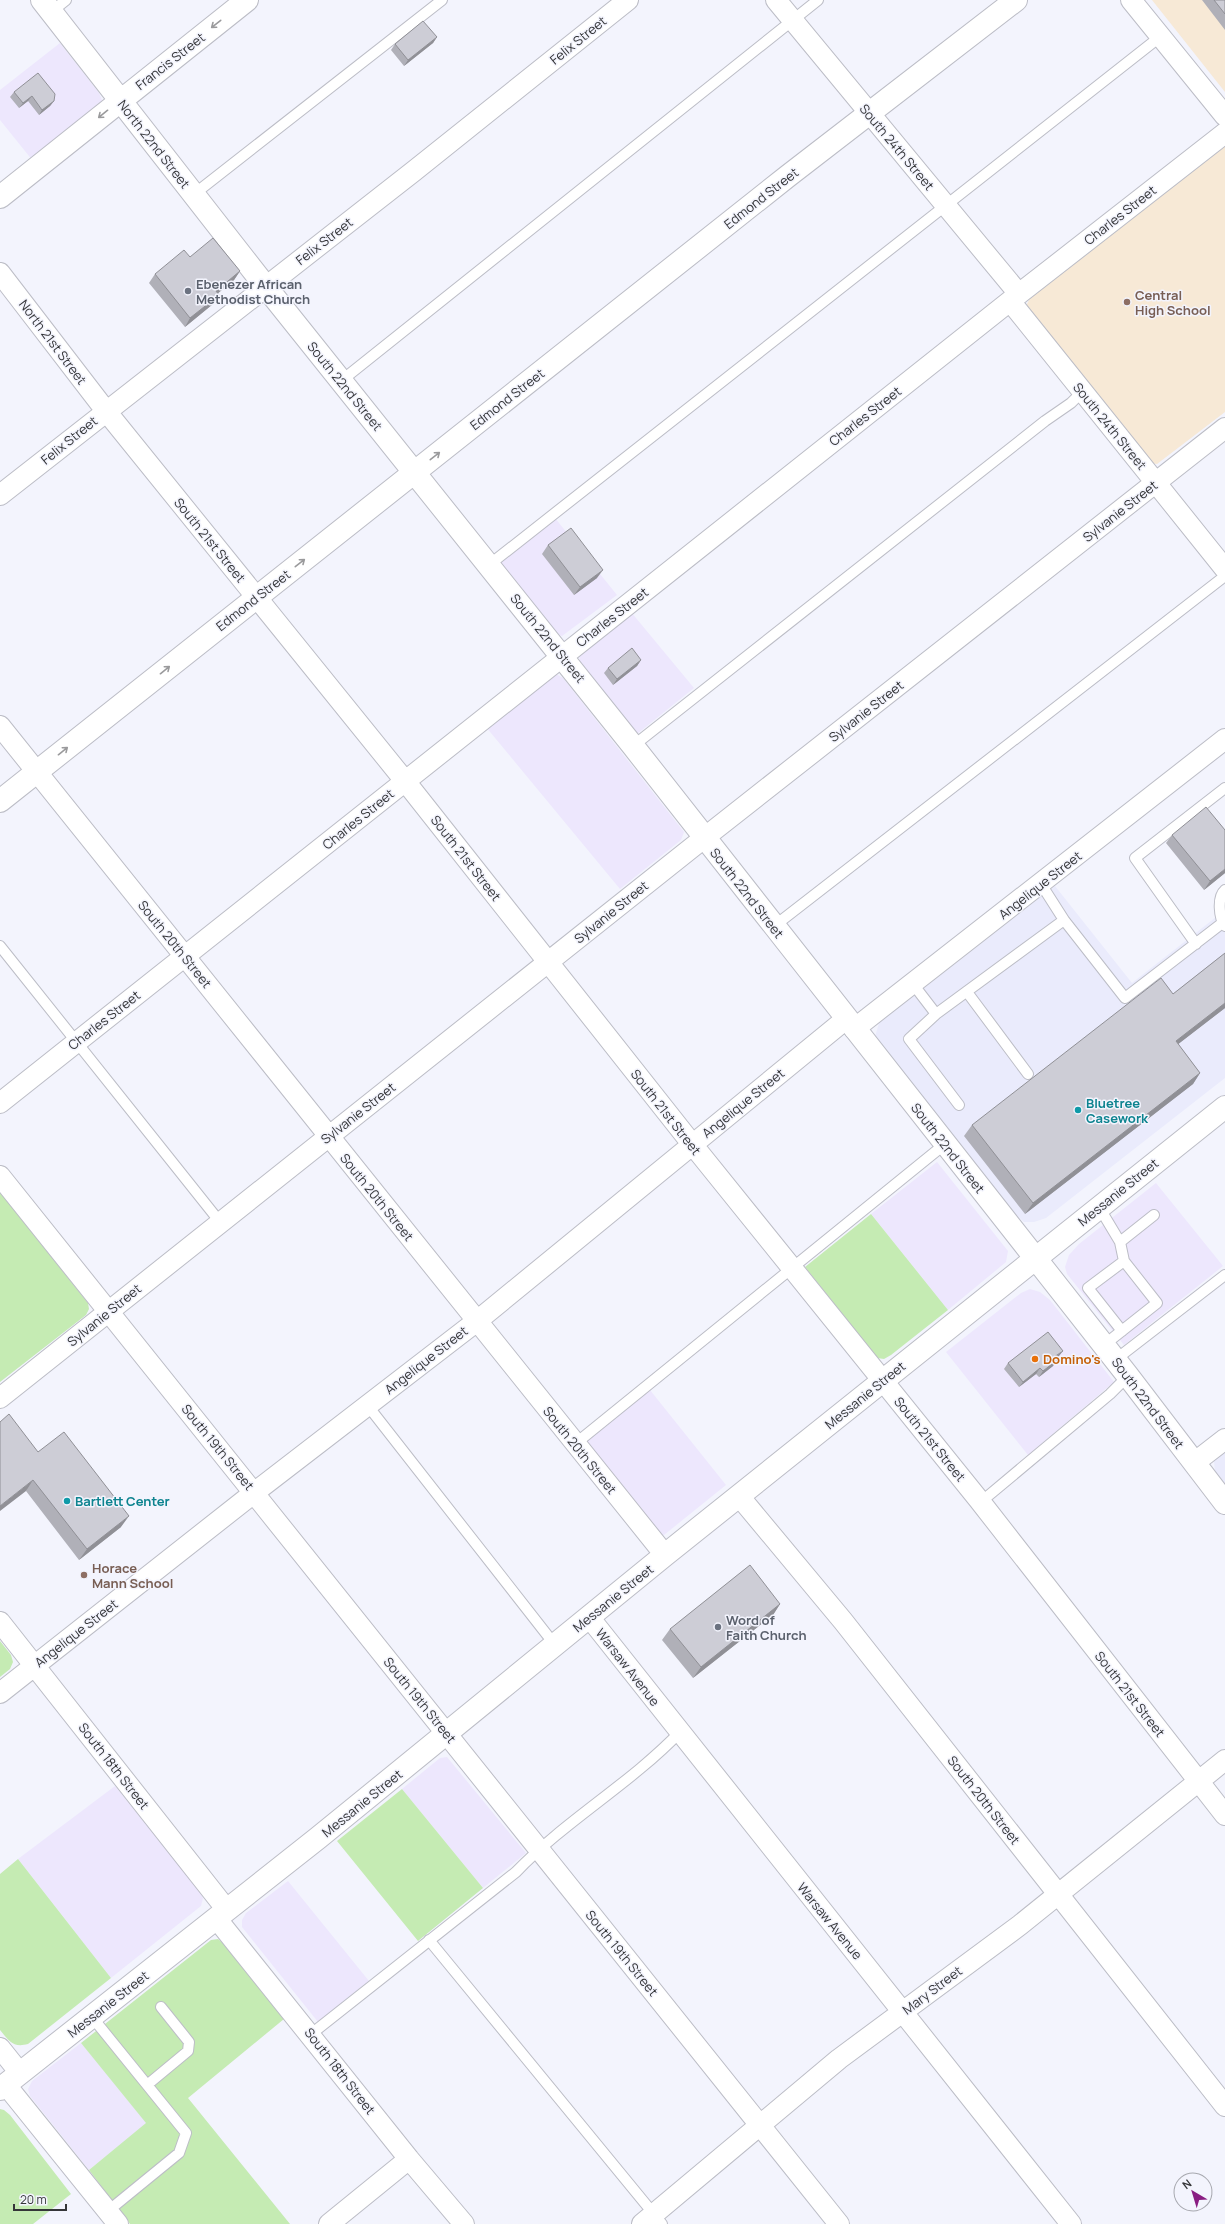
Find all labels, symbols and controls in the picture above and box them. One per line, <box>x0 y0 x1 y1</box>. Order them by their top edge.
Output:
street label: Felix Street <box>546 12 610 68</box>
one-way arrow <box>211 20 222 29</box>
street label: Francis Street <box>132 28 208 94</box>
street label: North 22nd Street <box>114 96 194 192</box>
street label: South 24th Street <box>856 100 938 194</box>
one-way arrow <box>98 109 109 118</box>
street label: Edmond Street <box>720 163 802 233</box>
street label: Charles Street <box>1080 181 1160 249</box>
street label: Felix Street <box>292 213 356 269</box>
place label: Ebenezer African Methodist Church <box>196 275 310 308</box>
marker: Ebenezer African Methodist Church <box>183 286 193 296</box>
place label: Central High School <box>1135 286 1211 319</box>
street label: North 21st Street <box>15 296 91 388</box>
marker: Central High School <box>1122 297 1132 307</box>
street label: South 22nd Street <box>303 338 387 434</box>
street label: Edmond Street <box>466 364 548 434</box>
street label: South 24th Street <box>1069 379 1151 473</box>
street label: Charles Street <box>825 382 905 450</box>
street label: Felix Street <box>37 412 101 468</box>
one-way arrow <box>429 452 440 460</box>
street label: Sylvanie Street <box>1079 476 1161 546</box>
street label: South 21st Street <box>170 494 250 586</box>
one-way arrow <box>294 558 305 567</box>
street label: Edmond Street <box>212 565 294 635</box>
street label: Charles Street <box>572 583 652 651</box>
street label: South 22nd Street <box>506 590 590 686</box>
one-way arrow <box>160 665 171 674</box>
street label: Sylvanie Street <box>825 676 907 746</box>
one-way arrow <box>58 746 69 755</box>
street label: Charles Street <box>318 785 398 853</box>
street label: South 21st Street <box>427 811 505 905</box>
street label: South 22nd Street <box>706 844 788 942</box>
street label: Angelique Street <box>995 847 1085 923</box>
street label: Sylvanie Street <box>570 877 652 947</box>
street label: South 20th Street <box>134 896 216 992</box>
street label: Charles Street <box>64 986 144 1054</box>
street label: Angelique Street <box>698 1064 788 1142</box>
street label: South 21st Street <box>627 1065 705 1159</box>
street label: Sylvanie Street <box>317 1078 399 1148</box>
place label: Bluetree Casework <box>1086 1094 1149 1127</box>
street label: South 22nd Street <box>907 1099 989 1197</box>
marker: Bluetree Casework <box>1073 1105 1083 1115</box>
street label: South 20th Street <box>336 1149 418 1245</box>
street label: Messanie Street <box>1074 1154 1162 1230</box>
street label: Sylvanie Street <box>63 1280 145 1350</box>
street label: Angelique Street <box>381 1322 471 1398</box>
place label: Domino's <box>1043 1350 1101 1368</box>
marker: Domino's <box>1030 1354 1040 1364</box>
street label: South 22nd Street <box>1108 1354 1188 1452</box>
street label: Messanie Street <box>821 1357 909 1433</box>
street label: South 21st Street <box>890 1393 970 1485</box>
street label: South 19th Street <box>178 1400 258 1494</box>
street label: South 20th Street <box>539 1402 621 1498</box>
place label: Bartlett Center <box>75 1492 170 1510</box>
marker: Bartlett Center <box>62 1496 72 1506</box>
place label: Horace Mann School <box>92 1559 173 1592</box>
street label: Messanie Street <box>569 1560 657 1636</box>
marker: Horace Mann School <box>79 1570 89 1580</box>
street label: Angelique Street <box>31 1595 121 1671</box>
place label: Word of Faith Church <box>726 1611 807 1644</box>
marker: Word of Faith Church <box>713 1622 723 1632</box>
street label: Warsaw Avenue <box>592 1624 664 1710</box>
street label: South 21st Street <box>1091 1647 1169 1741</box>
street label: South 19th Street <box>380 1653 460 1747</box>
street label: South 18th Street <box>74 1719 154 1813</box>
street label: South 20th Street <box>944 1752 1024 1848</box>
street label: Messanie Street <box>318 1765 406 1841</box>
street label: Warsaw Avenue <box>793 1879 867 1964</box>
street label: South 19th Street <box>582 1906 662 2000</box>
street label: Mary Street <box>898 1962 966 2018</box>
street label: Messanie Street <box>64 1967 152 2041</box>
street label: South 18th Street <box>300 2024 380 2118</box>
north arrow <box>1173 2172 1213 2212</box>
text: N <box>1179 2175 1194 2192</box>
scale bar <box>14 2186 66 2212</box>
text: 20 m <box>20 2191 47 2208</box>

